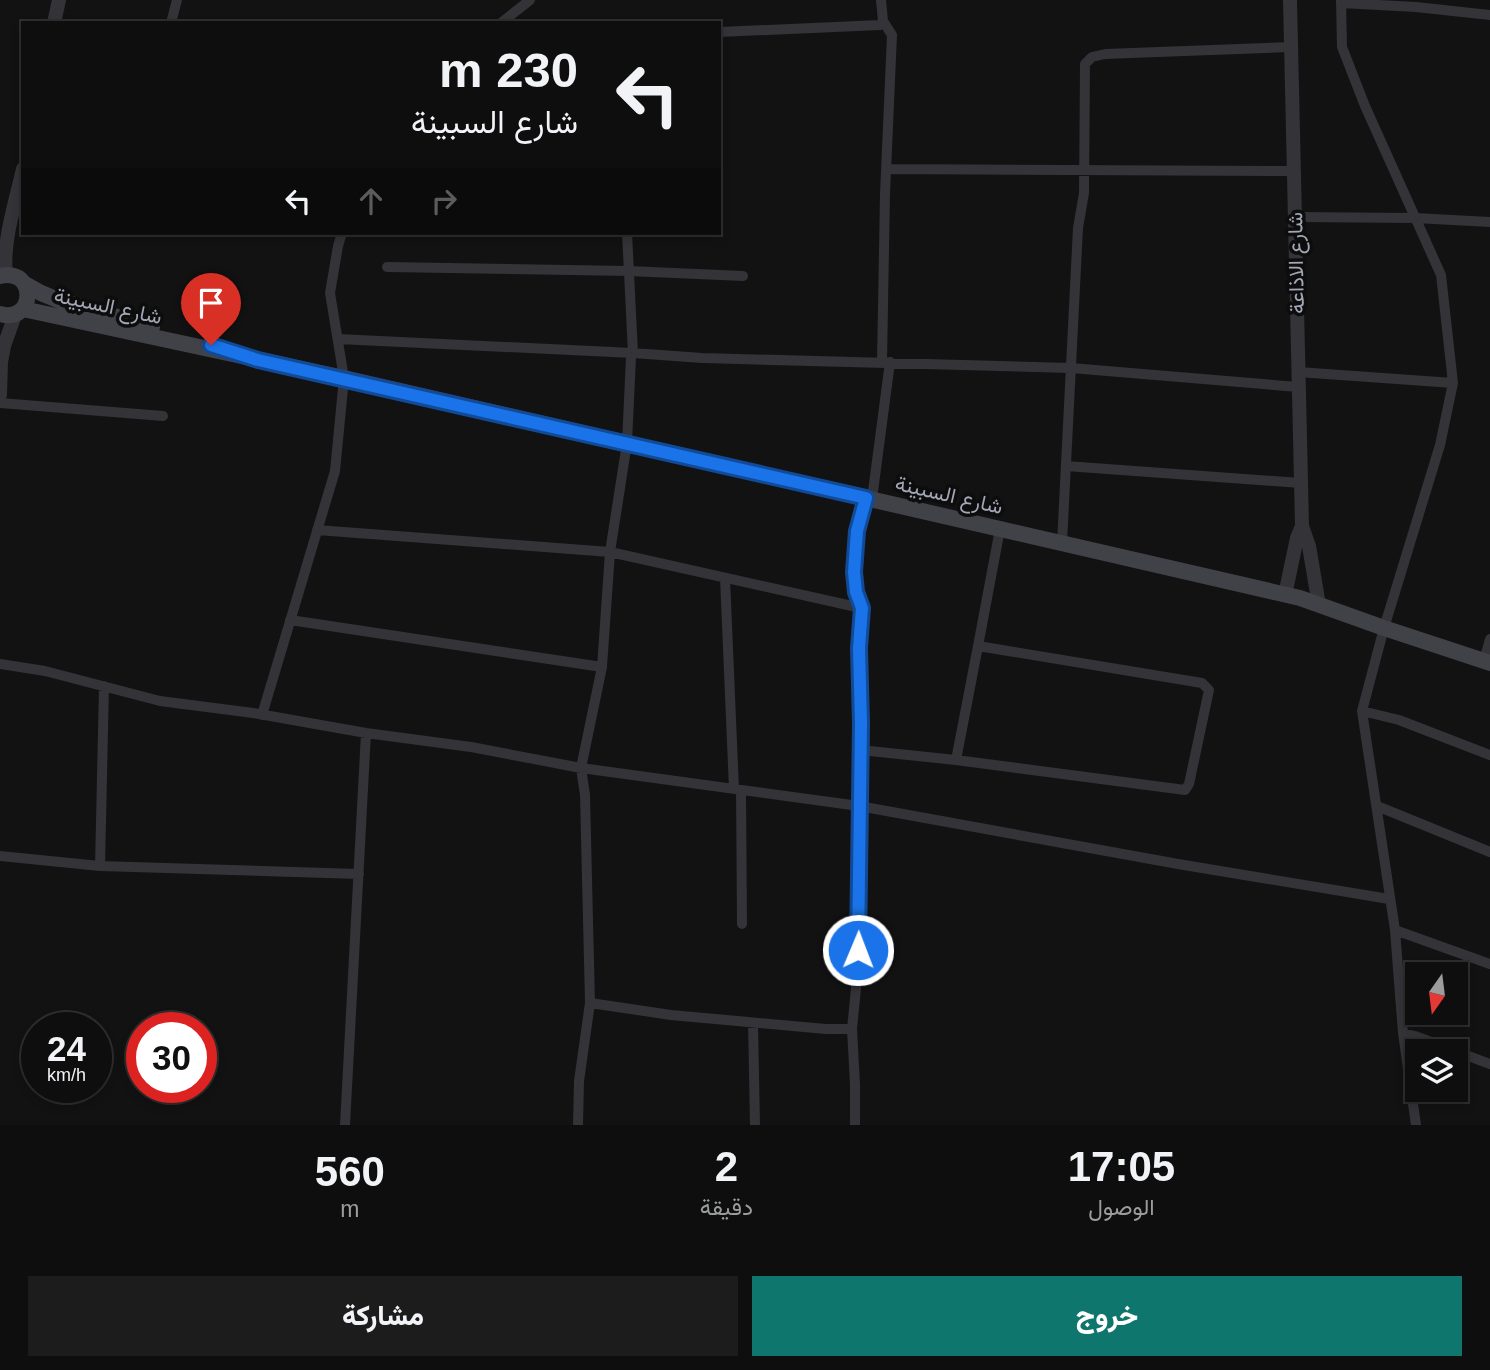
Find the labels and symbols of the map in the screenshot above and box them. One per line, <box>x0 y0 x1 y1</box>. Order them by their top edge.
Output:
street label: شارع الاذاعة <box>1283 212 1311 314</box>
pin <box>181 273 241 345</box>
street label: شارع السبينة <box>51 283 164 331</box>
street label: شارع السبينة <box>892 471 1005 521</box>
position arrow <box>821 913 895 987</box>
north arrow <box>1405 962 1468 1026</box>
speed limit sign: 30 <box>126 1012 217 1103</box>

